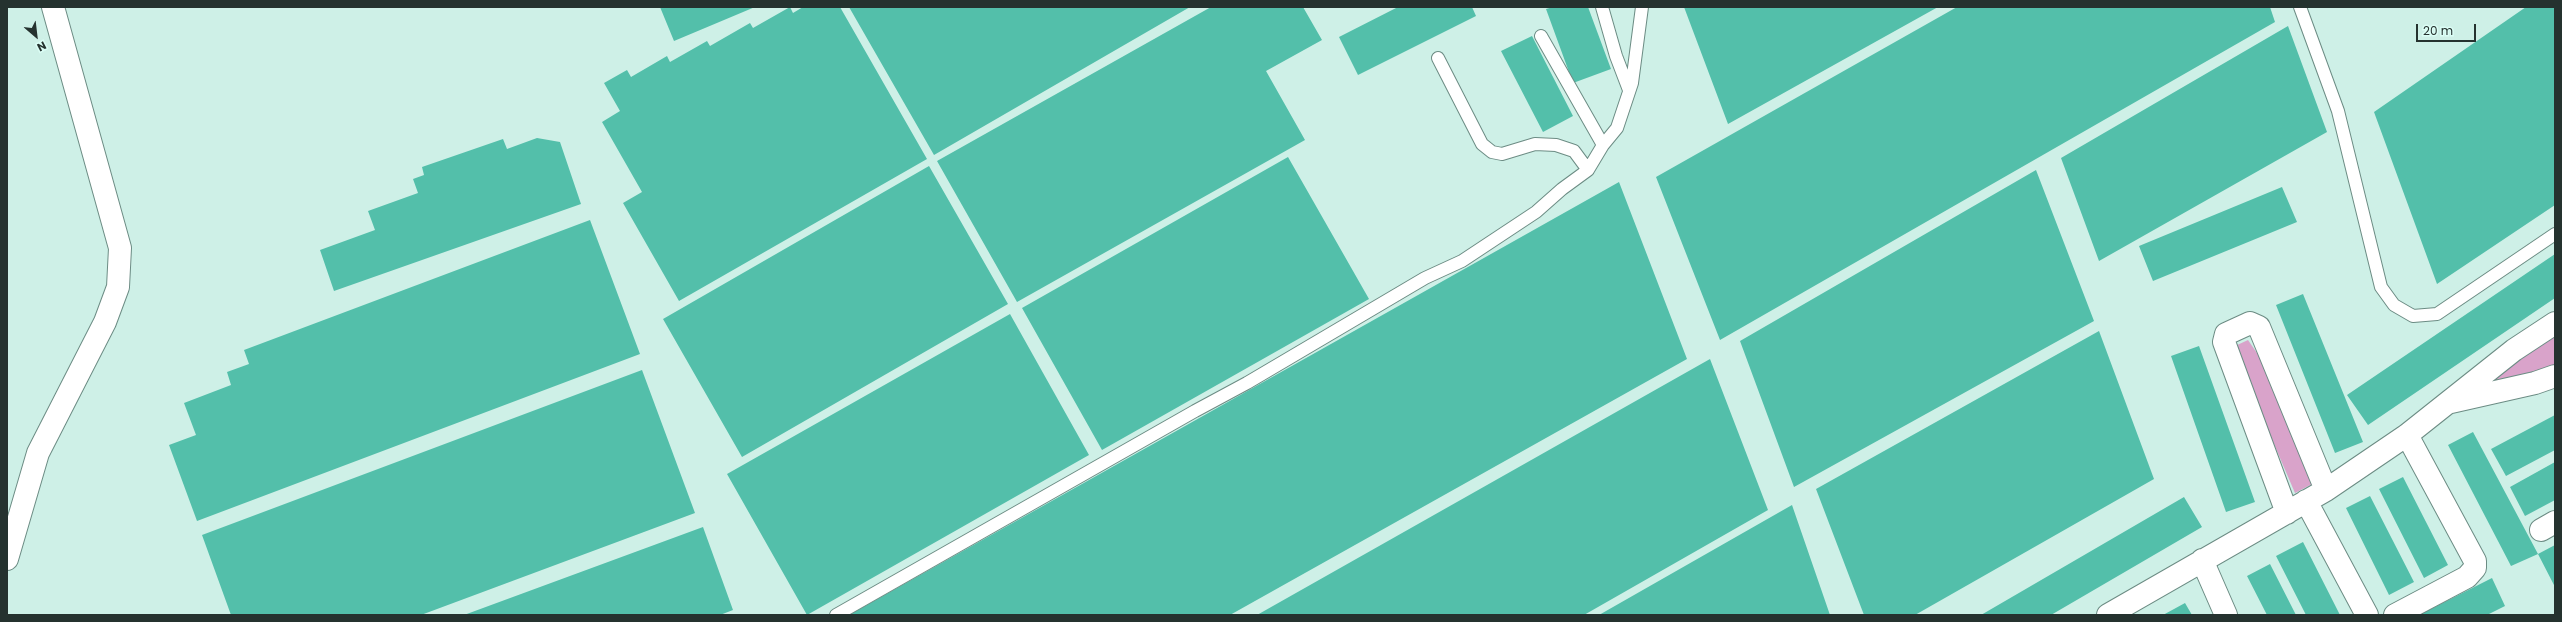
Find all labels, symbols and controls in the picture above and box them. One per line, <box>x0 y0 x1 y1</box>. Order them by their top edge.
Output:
north arrow <box>16 16 56 56</box>
scale bar <box>2418 16 2478 42</box>
text: 20 m <box>2423 22 2453 39</box>
text: N <box>34 38 49 56</box>

